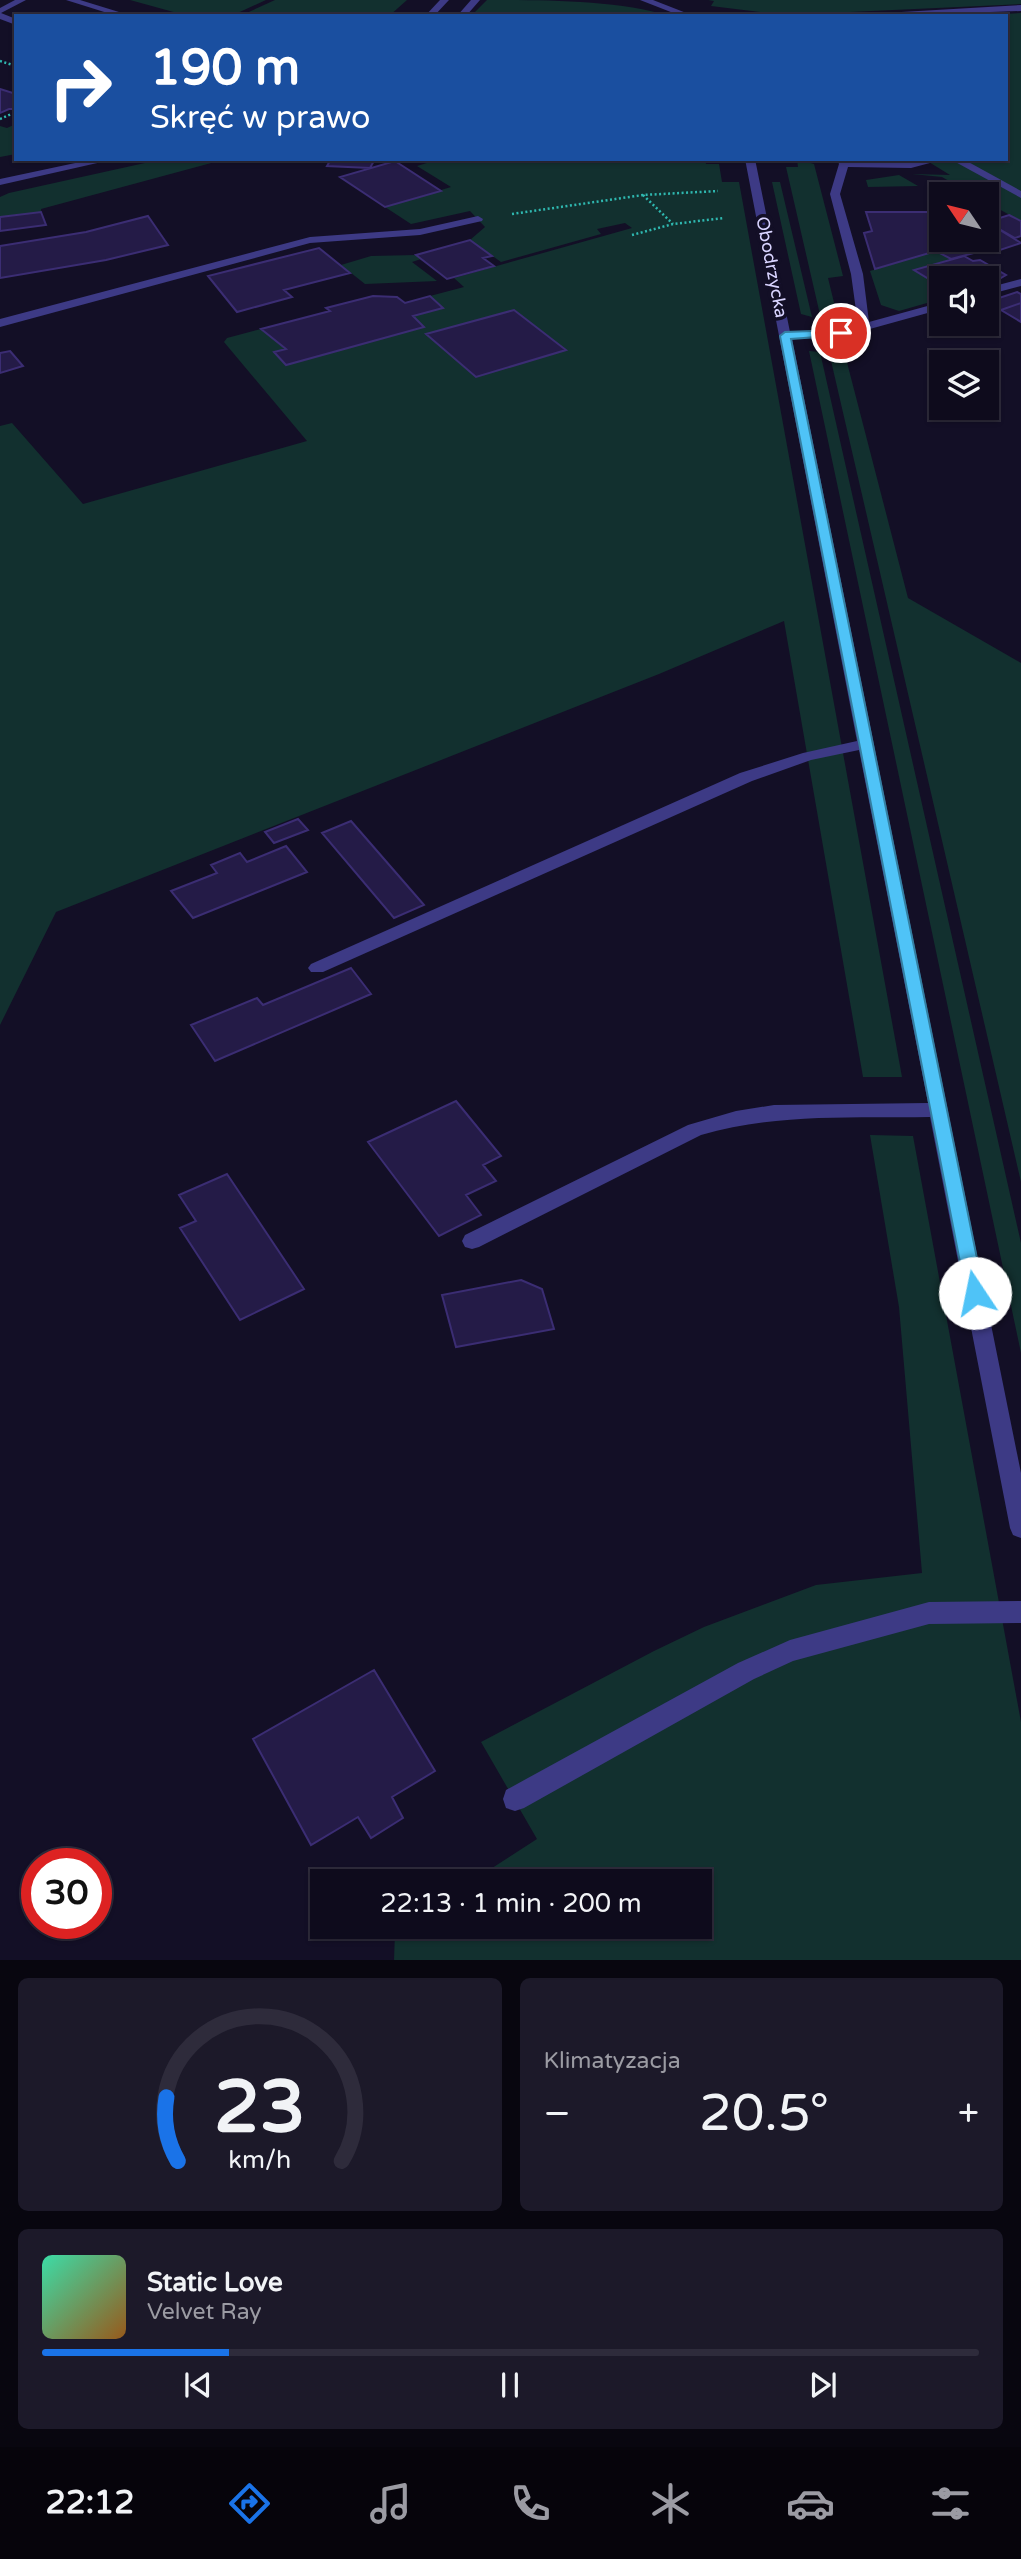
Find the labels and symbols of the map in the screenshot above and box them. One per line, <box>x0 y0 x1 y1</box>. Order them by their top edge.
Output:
north arrow <box>929 182 999 252</box>
street label: Obodrzycka <box>751 214 793 320</box>
pin <box>811 303 871 363</box>
position arrow <box>938 1256 1012 1330</box>
speed limit sign: 30 <box>21 1848 112 1939</box>

